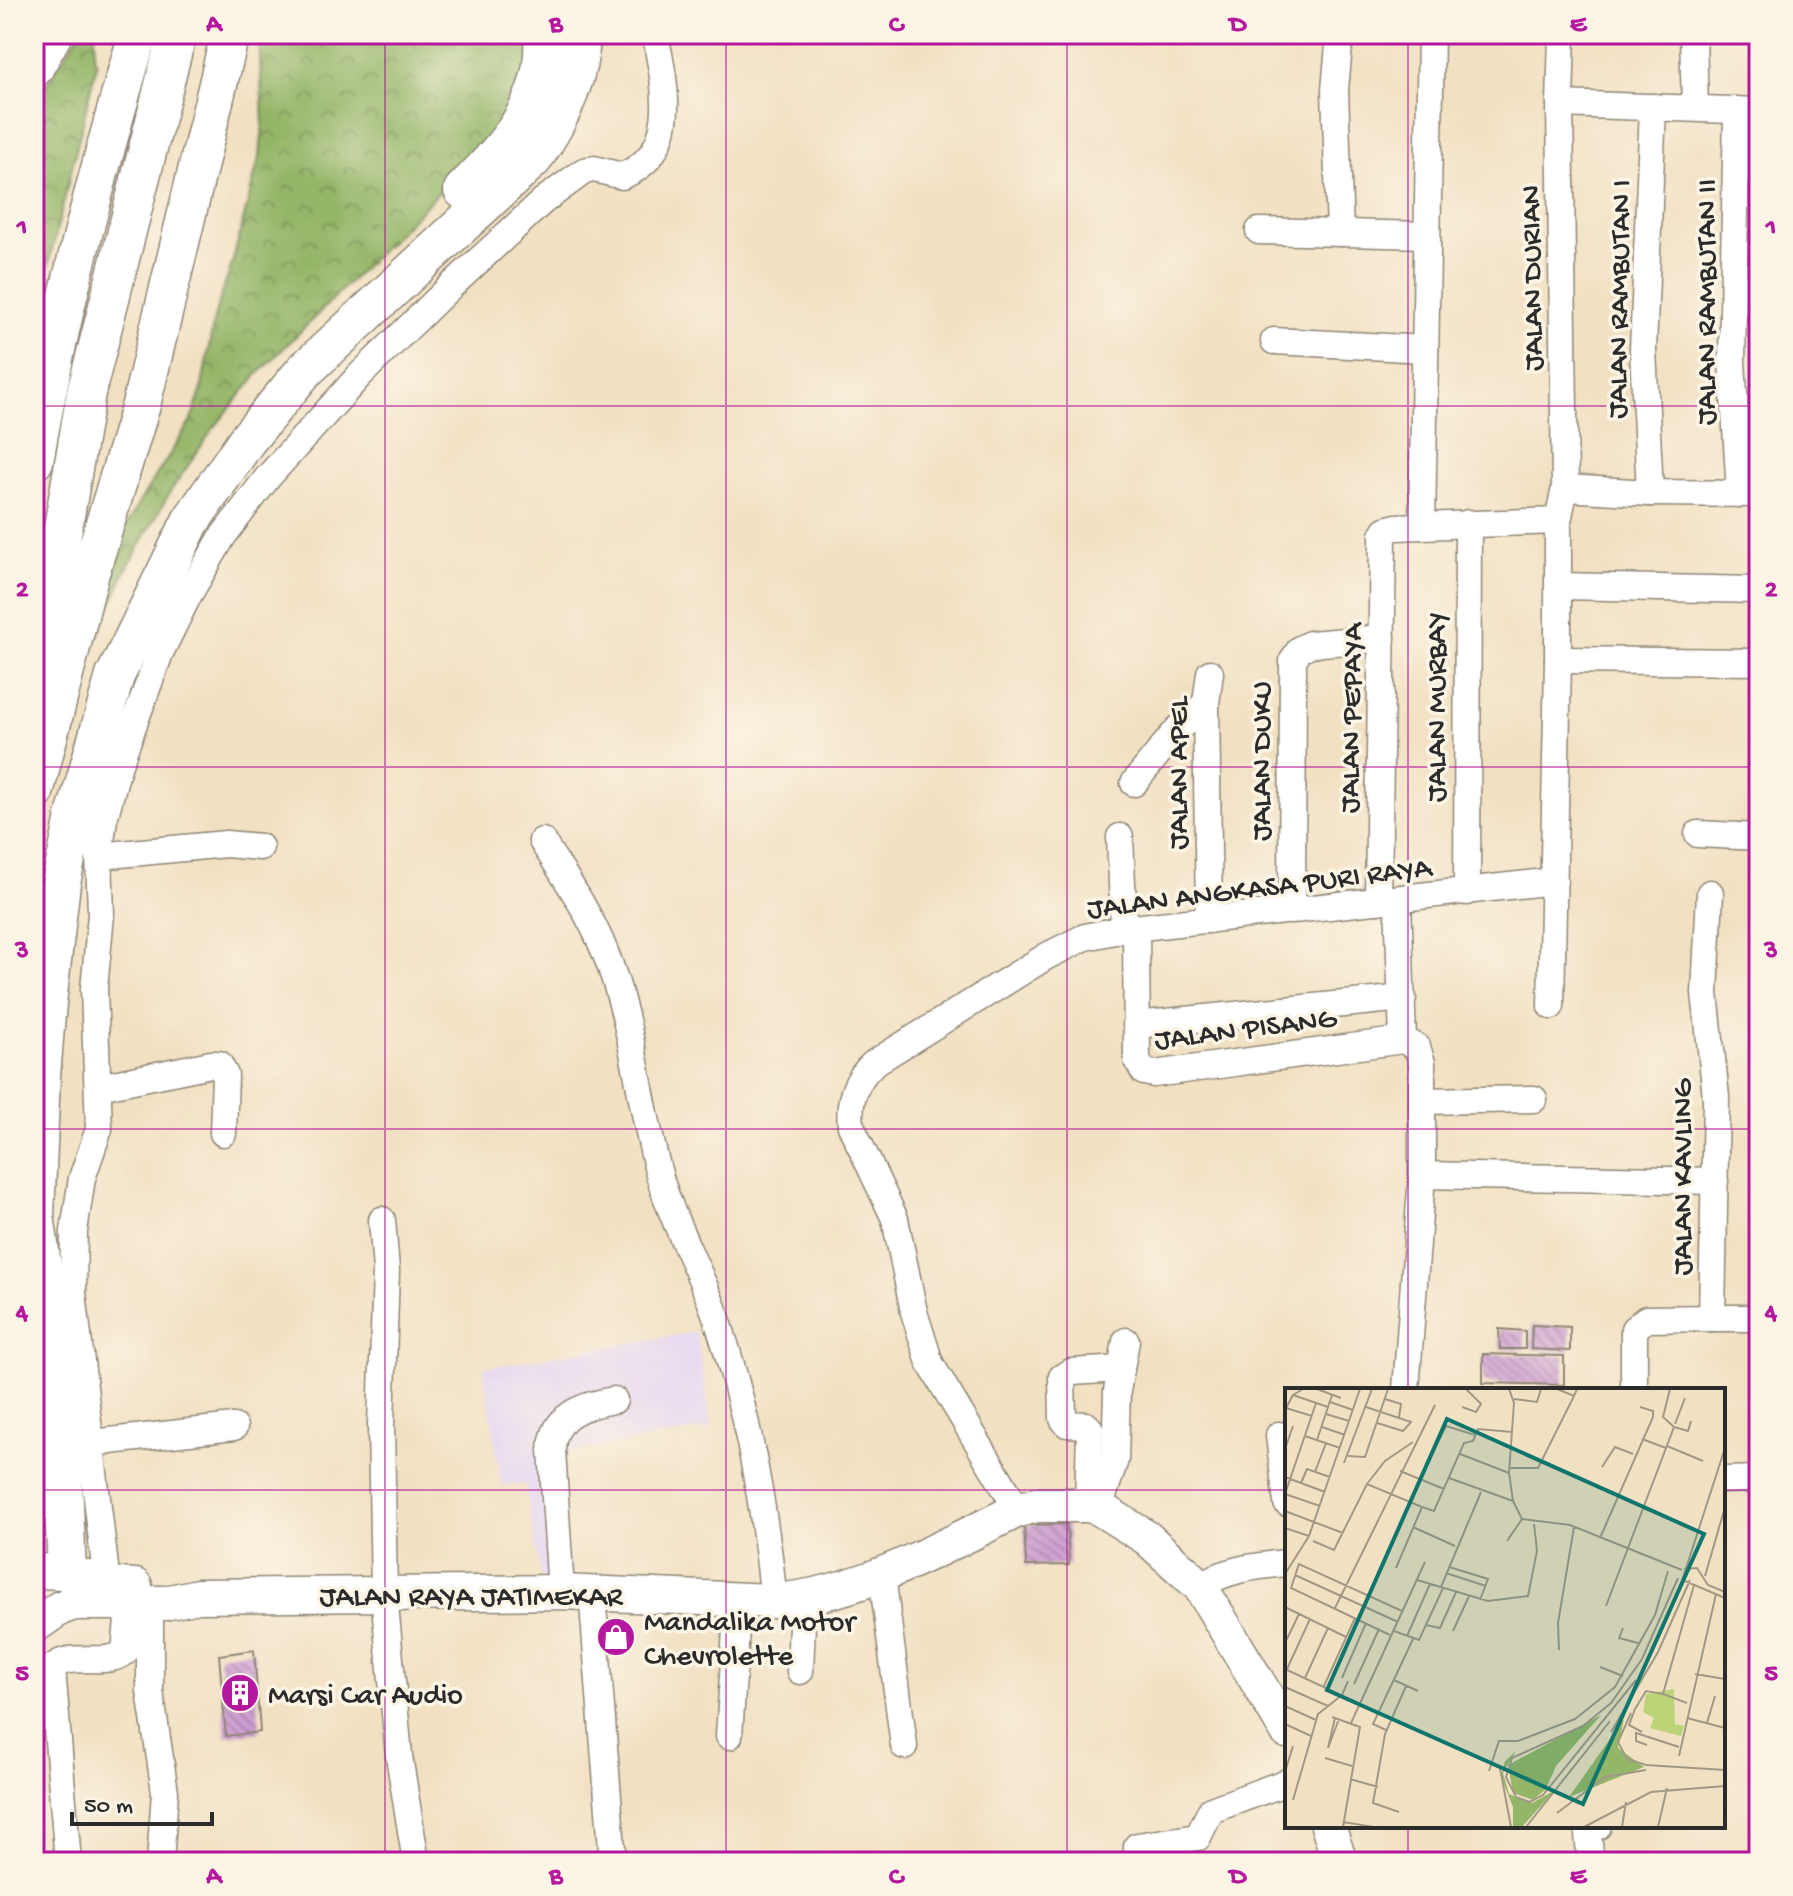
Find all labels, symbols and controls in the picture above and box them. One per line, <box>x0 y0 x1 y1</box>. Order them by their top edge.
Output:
text: A <box>205 11 223 42</box>
text: B <box>548 11 564 42</box>
text: C <box>889 11 906 42</box>
text: D <box>1228 11 1248 42</box>
text: E <box>1570 11 1588 42</box>
street label: JALAN RAMBUTAN I <box>1602 179 1641 419</box>
street label: JALAN RAMBUTAN II <box>1692 179 1727 425</box>
street label: JALAN DURIAN <box>1515 185 1554 371</box>
text: 1 <box>16 214 27 245</box>
text: 1 <box>1765 214 1776 245</box>
text: 2 <box>16 576 29 607</box>
text: 2 <box>1765 576 1778 607</box>
street label: JALAN MURBAY <box>1422 612 1457 802</box>
street label: JALAN PEPAYA <box>1334 621 1373 813</box>
street label: JALAN DUKU <box>1247 681 1282 841</box>
street label: JALAN APEL <box>1164 696 1199 849</box>
street label: JALAN ANGKASA PURI RAYA <box>1085 852 1435 929</box>
text: 3 <box>14 937 29 968</box>
text: 3 <box>1763 937 1778 968</box>
street label: JALAN PISANG <box>1153 1003 1339 1060</box>
street label: JALAN KAVLING <box>1668 1078 1703 1275</box>
text: 4 <box>15 1299 29 1330</box>
text: 4 <box>1764 1299 1778 1330</box>
inset map <box>1285 1388 1725 1828</box>
street label: JALAN RAYA JATIMEKAR <box>320 1582 624 1617</box>
place label: Mandalika Motor Chevrolette <box>644 1607 857 1676</box>
shop icon: Mandalika Motor Chevrolette <box>595 1616 637 1658</box>
text: 5 <box>15 1660 29 1691</box>
text: 5 <box>1764 1660 1778 1691</box>
building icon: Marsi Car Audio <box>219 1672 261 1714</box>
place label: Marsi Car Audio <box>268 1680 463 1715</box>
scale bar <box>72 1776 212 1826</box>
text: 50 m <box>84 1793 133 1822</box>
text: A <box>205 1863 223 1894</box>
text: B <box>548 1863 564 1894</box>
text: C <box>889 1863 906 1894</box>
text: D <box>1228 1863 1248 1894</box>
text: E <box>1570 1863 1588 1894</box>

